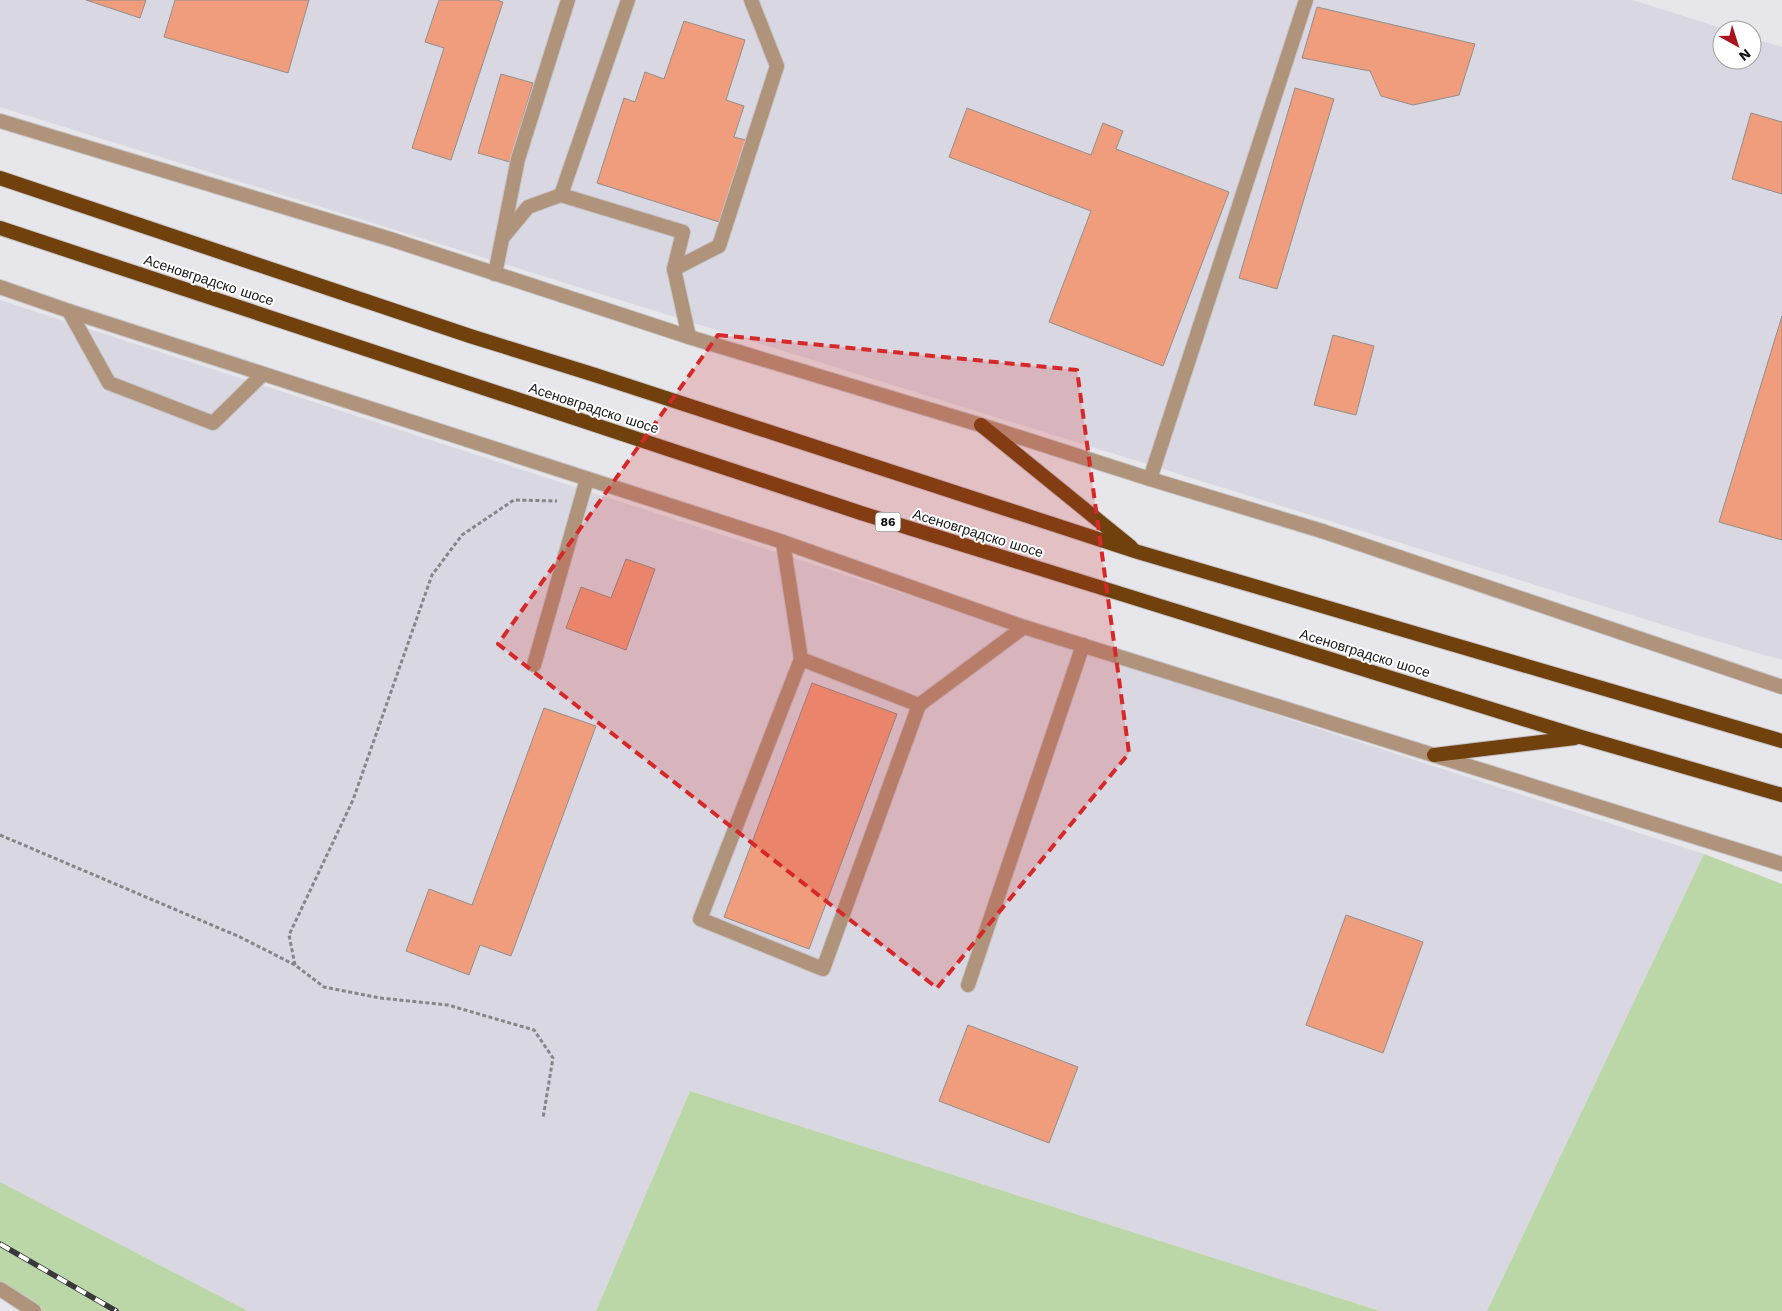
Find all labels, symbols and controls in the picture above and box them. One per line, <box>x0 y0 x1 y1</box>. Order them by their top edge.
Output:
north arrow <box>1712 20 1762 70</box>
text: N <box>1736 46 1754 65</box>
street label: Асеновградско шосе <box>142 251 276 309</box>
street label: Асеновградско шосе <box>527 379 661 437</box>
street label: Асеновградско шосе <box>911 506 1045 561</box>
road number: 86 <box>876 512 900 532</box>
street label: Асеновградско шосе <box>1298 626 1432 681</box>

